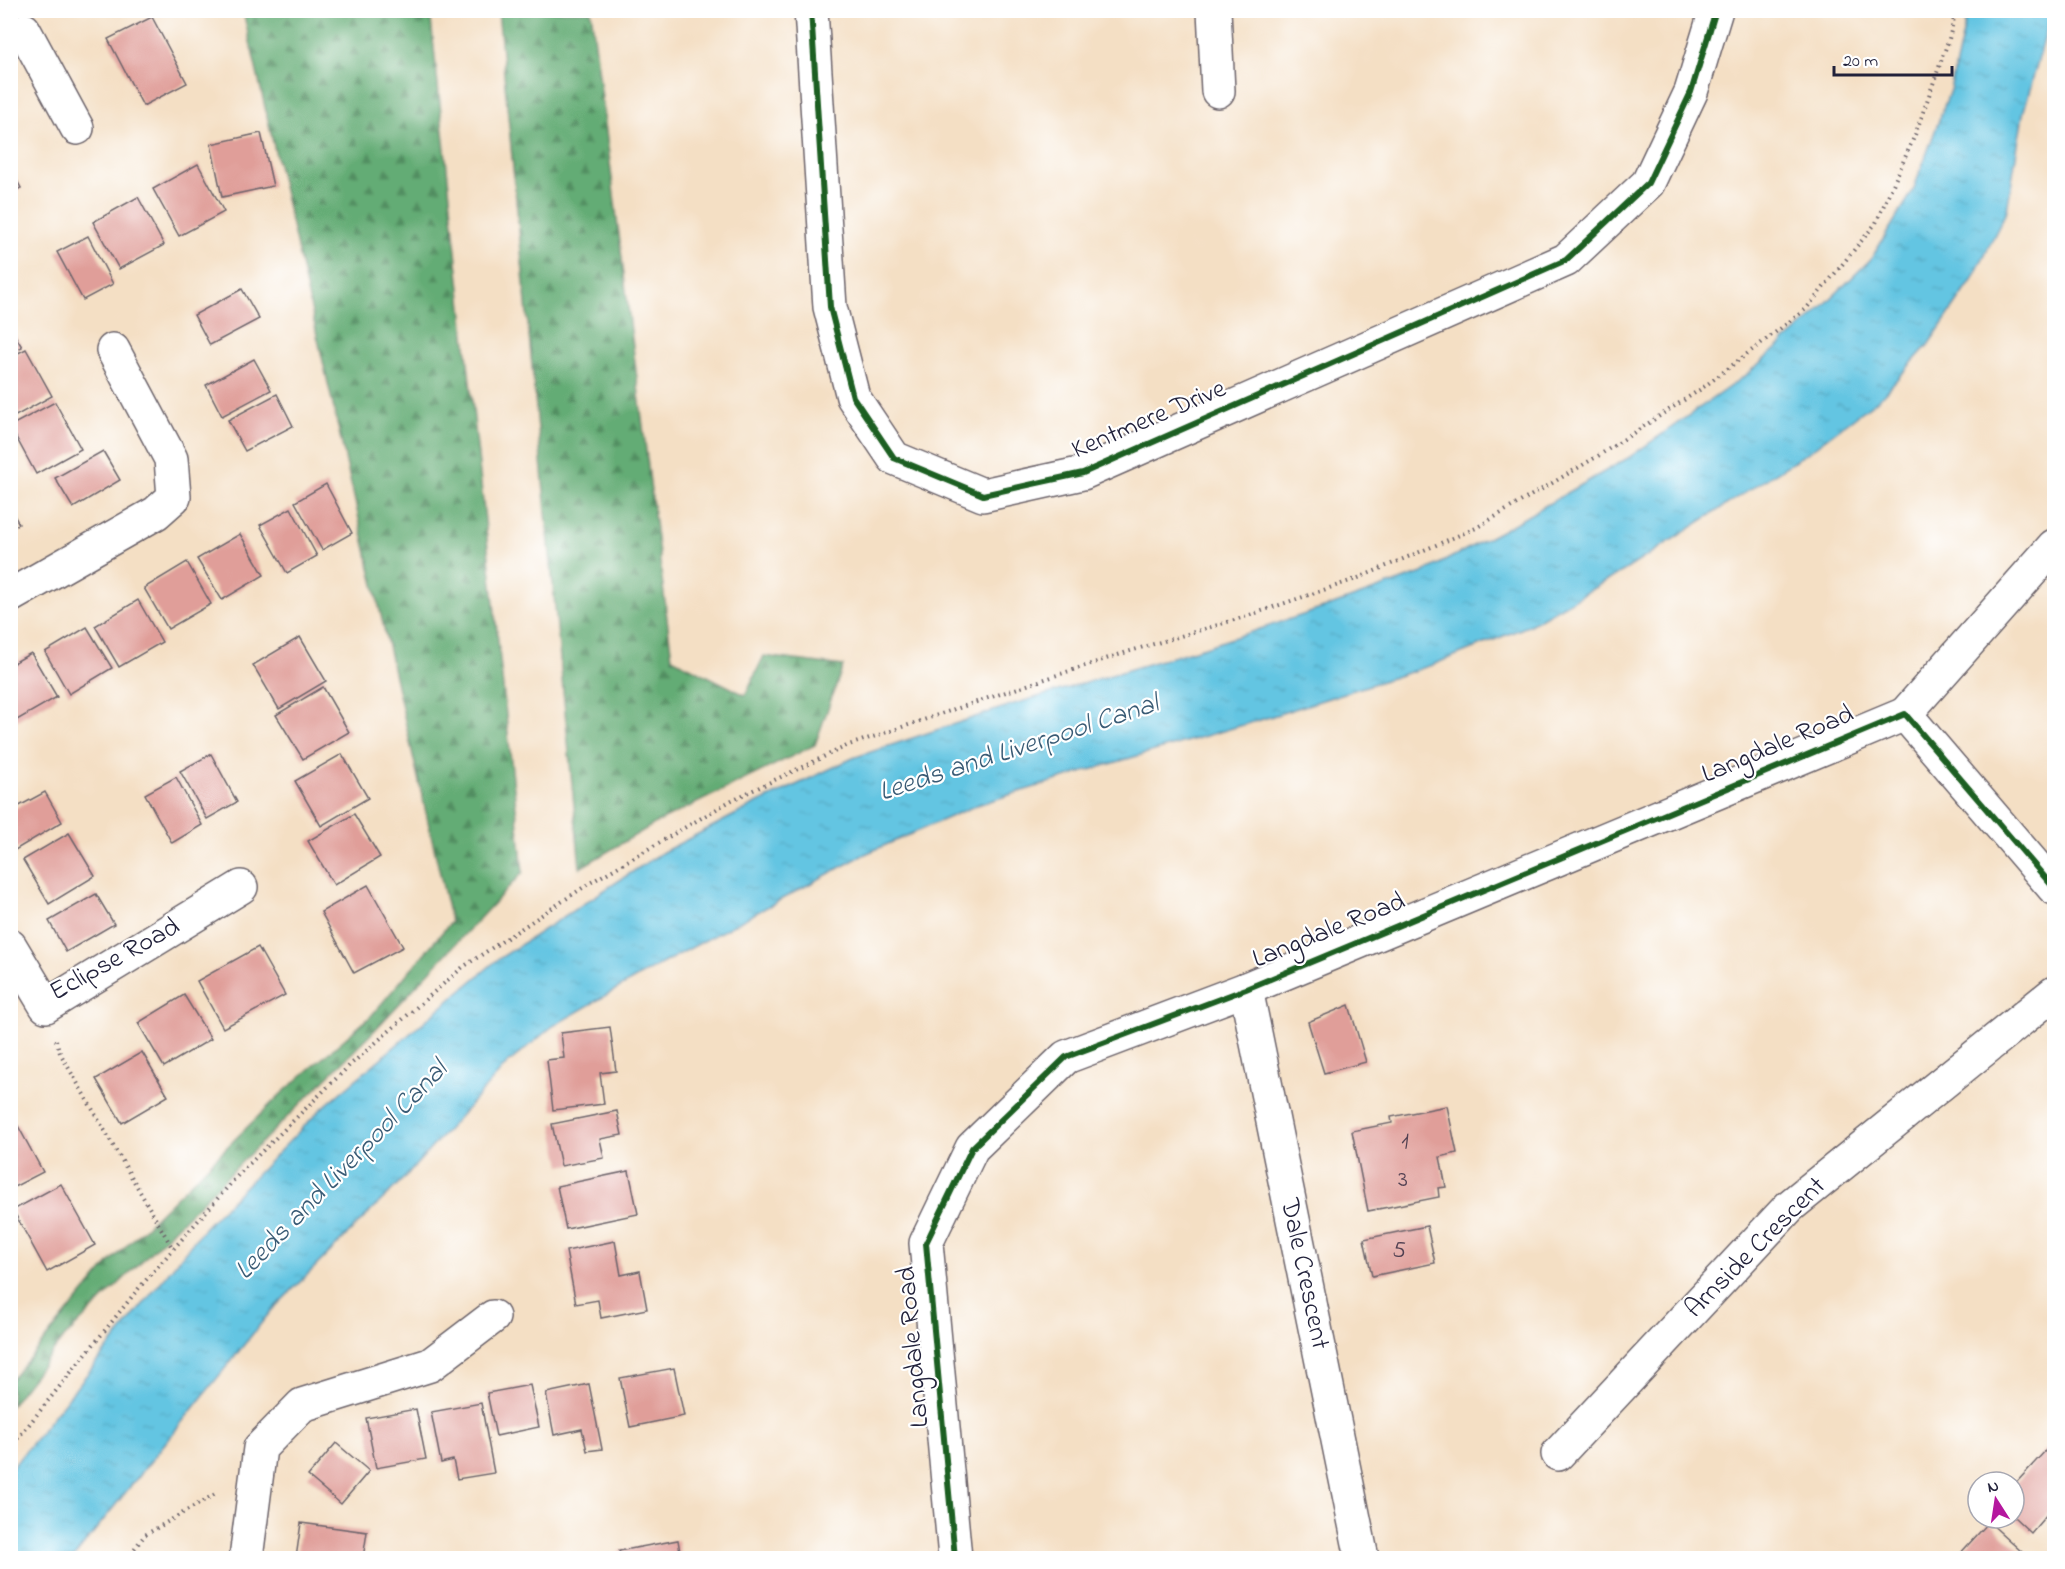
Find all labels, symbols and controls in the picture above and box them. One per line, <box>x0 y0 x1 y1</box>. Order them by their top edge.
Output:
scale bar <box>1834 39 1952 77</box>
text: 20 m <box>1843 49 1878 75</box>
street label: Kentmere Drive <box>1066 370 1233 470</box>
water label: Leeds and Liverpool Canal <box>874 683 1167 814</box>
street label: Langdale Road <box>1696 695 1860 795</box>
street label: Langdale Road <box>1247 883 1411 979</box>
street label: Eclipse Road <box>43 908 187 1012</box>
water label: Leeds and Liverpool Canal <box>226 1049 460 1290</box>
house number: 1 <box>1401 1125 1409 1160</box>
house number: 3 <box>1398 1163 1408 1198</box>
street label: Arnside Crescent <box>1676 1168 1836 1328</box>
street label: Dale Crescent <box>1269 1194 1339 1353</box>
house number: 5 <box>1392 1234 1406 1269</box>
street label: Langdale Road <box>888 1265 940 1429</box>
north arrow <box>1966 1470 2026 1530</box>
text: N <box>1986 1474 2001 1500</box>

